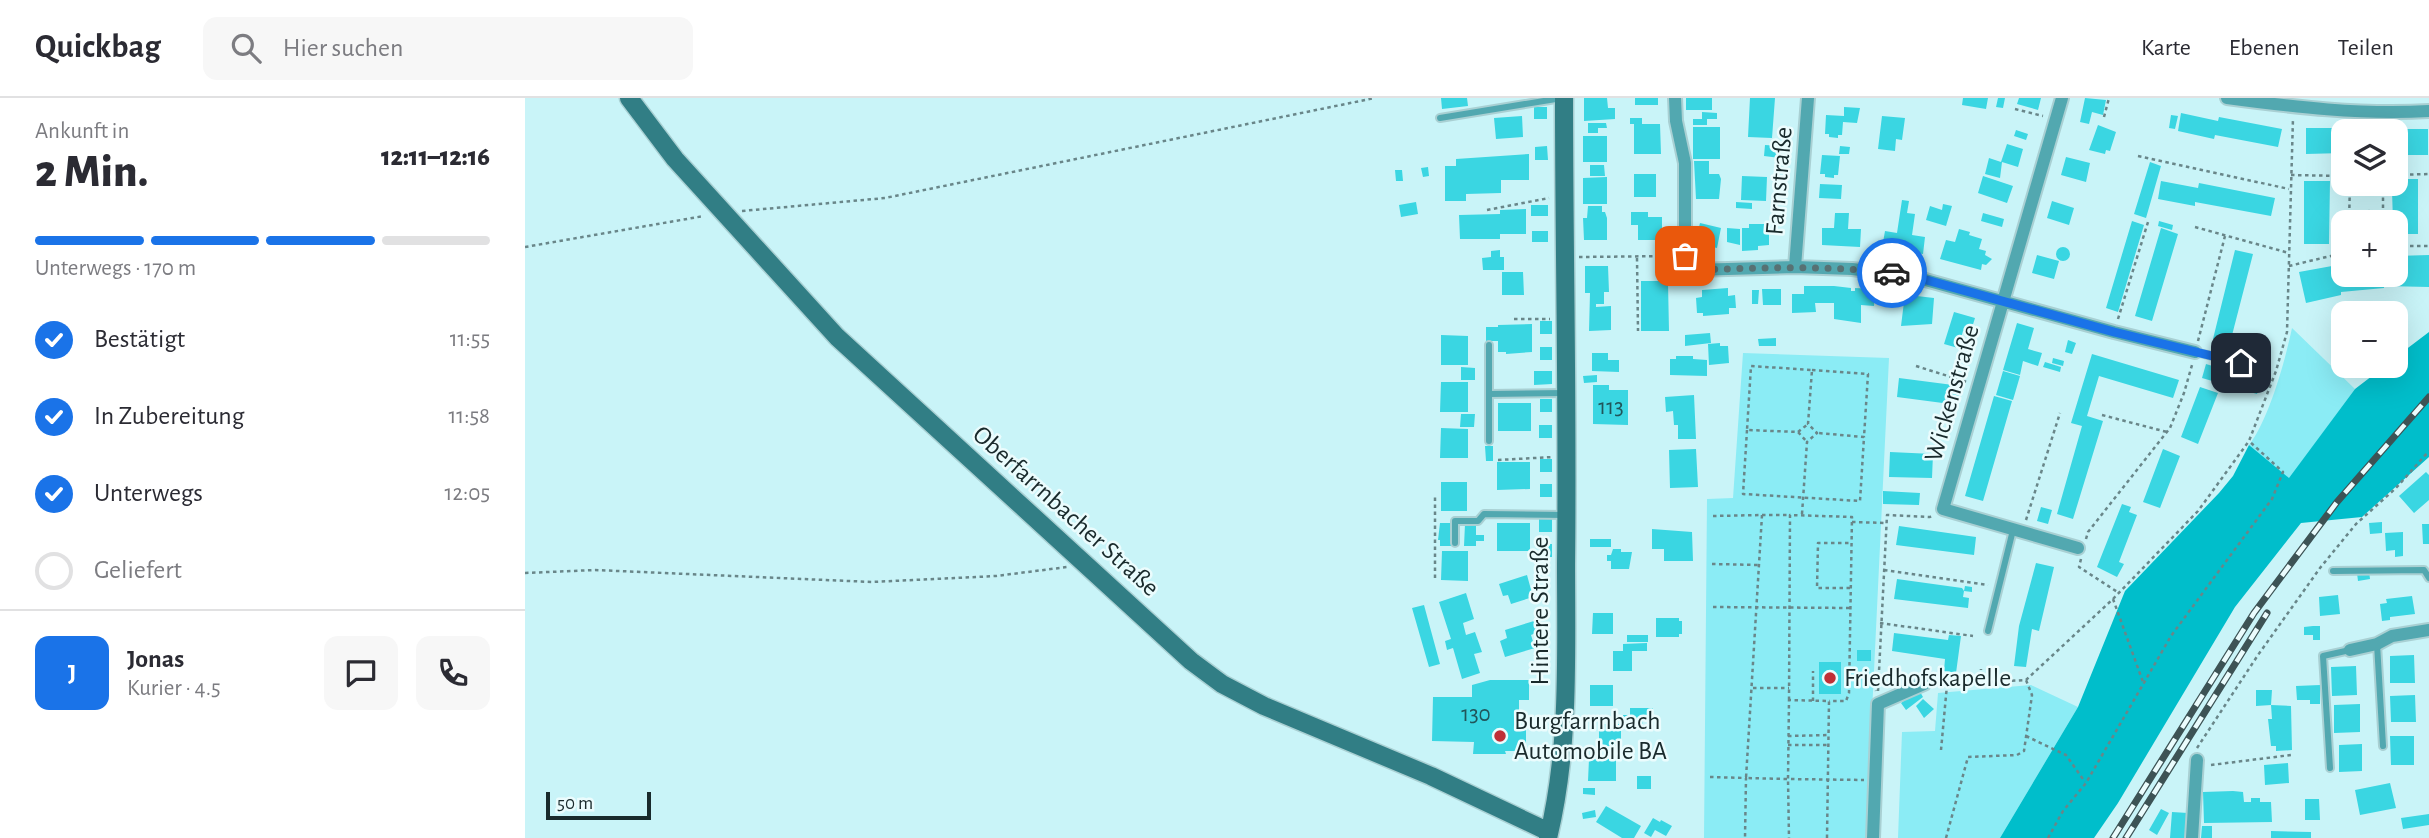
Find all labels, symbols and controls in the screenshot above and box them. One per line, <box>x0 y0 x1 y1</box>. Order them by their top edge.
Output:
search box <box>203 17 693 80</box>
icon: search <box>227 29 265 67</box>
text: Quickbag <box>35 31 161 64</box>
text: Hier suchen <box>283 35 403 61</box>
text: Karte <box>2141 36 2191 60</box>
text: Ebenen <box>2229 36 2300 60</box>
text: Teilen <box>2338 36 2394 60</box>
map controls <box>2331 119 2408 378</box>
button: layers <box>2331 119 2408 196</box>
text: Ankunft in <box>35 120 129 143</box>
street label: Farnstraße <box>1761 126 1797 236</box>
text: 12:11–12:16 <box>381 144 490 170</box>
text: 2 Min. <box>35 149 148 195</box>
button: + <box>2331 210 2408 287</box>
pin <box>1655 226 1715 286</box>
icon: bag <box>1666 237 1704 275</box>
courier <box>1857 238 1927 308</box>
icon: car <box>1873 254 1911 292</box>
text: Unterwegs · 170 m <box>35 257 196 280</box>
button: − <box>2331 301 2408 378</box>
icon: check <box>35 321 73 359</box>
street label: Wickenstraße <box>1920 322 1984 464</box>
text: Bestätigt <box>94 326 185 352</box>
text: 11:55 <box>450 328 490 351</box>
pin <box>2211 333 2271 393</box>
icon: home <box>2222 344 2260 382</box>
house number: 113 <box>1598 396 1624 419</box>
icon: check <box>35 398 73 436</box>
text: In Zubereitung <box>94 403 244 429</box>
text: 11:58 <box>448 405 490 428</box>
street label: Oberfarrnbacher Straße <box>968 421 1164 601</box>
icon: check <box>35 475 73 513</box>
text: Unterwegs <box>94 480 203 506</box>
text: 12:05 <box>445 482 490 505</box>
street label: Hintere Straße <box>1527 536 1553 686</box>
text: Geliefert <box>94 557 182 583</box>
button: chat <box>324 636 398 710</box>
button: phone <box>416 636 490 710</box>
text: Jonas <box>127 646 184 672</box>
text: J <box>68 660 76 686</box>
place label: Friedhofskapelle <box>1844 665 2011 691</box>
marker: Friedhofskapelle <box>1822 670 1838 686</box>
text: Kurier · 4.5 <box>127 677 221 700</box>
house number: 130 <box>1461 703 1491 726</box>
place label: Burgfarrnbach Automobile BA <box>1514 708 1667 764</box>
marker: Burgfarrnbach Automobile BA <box>1492 728 1508 744</box>
scale bar <box>546 789 651 821</box>
text: 50 m <box>557 794 593 813</box>

